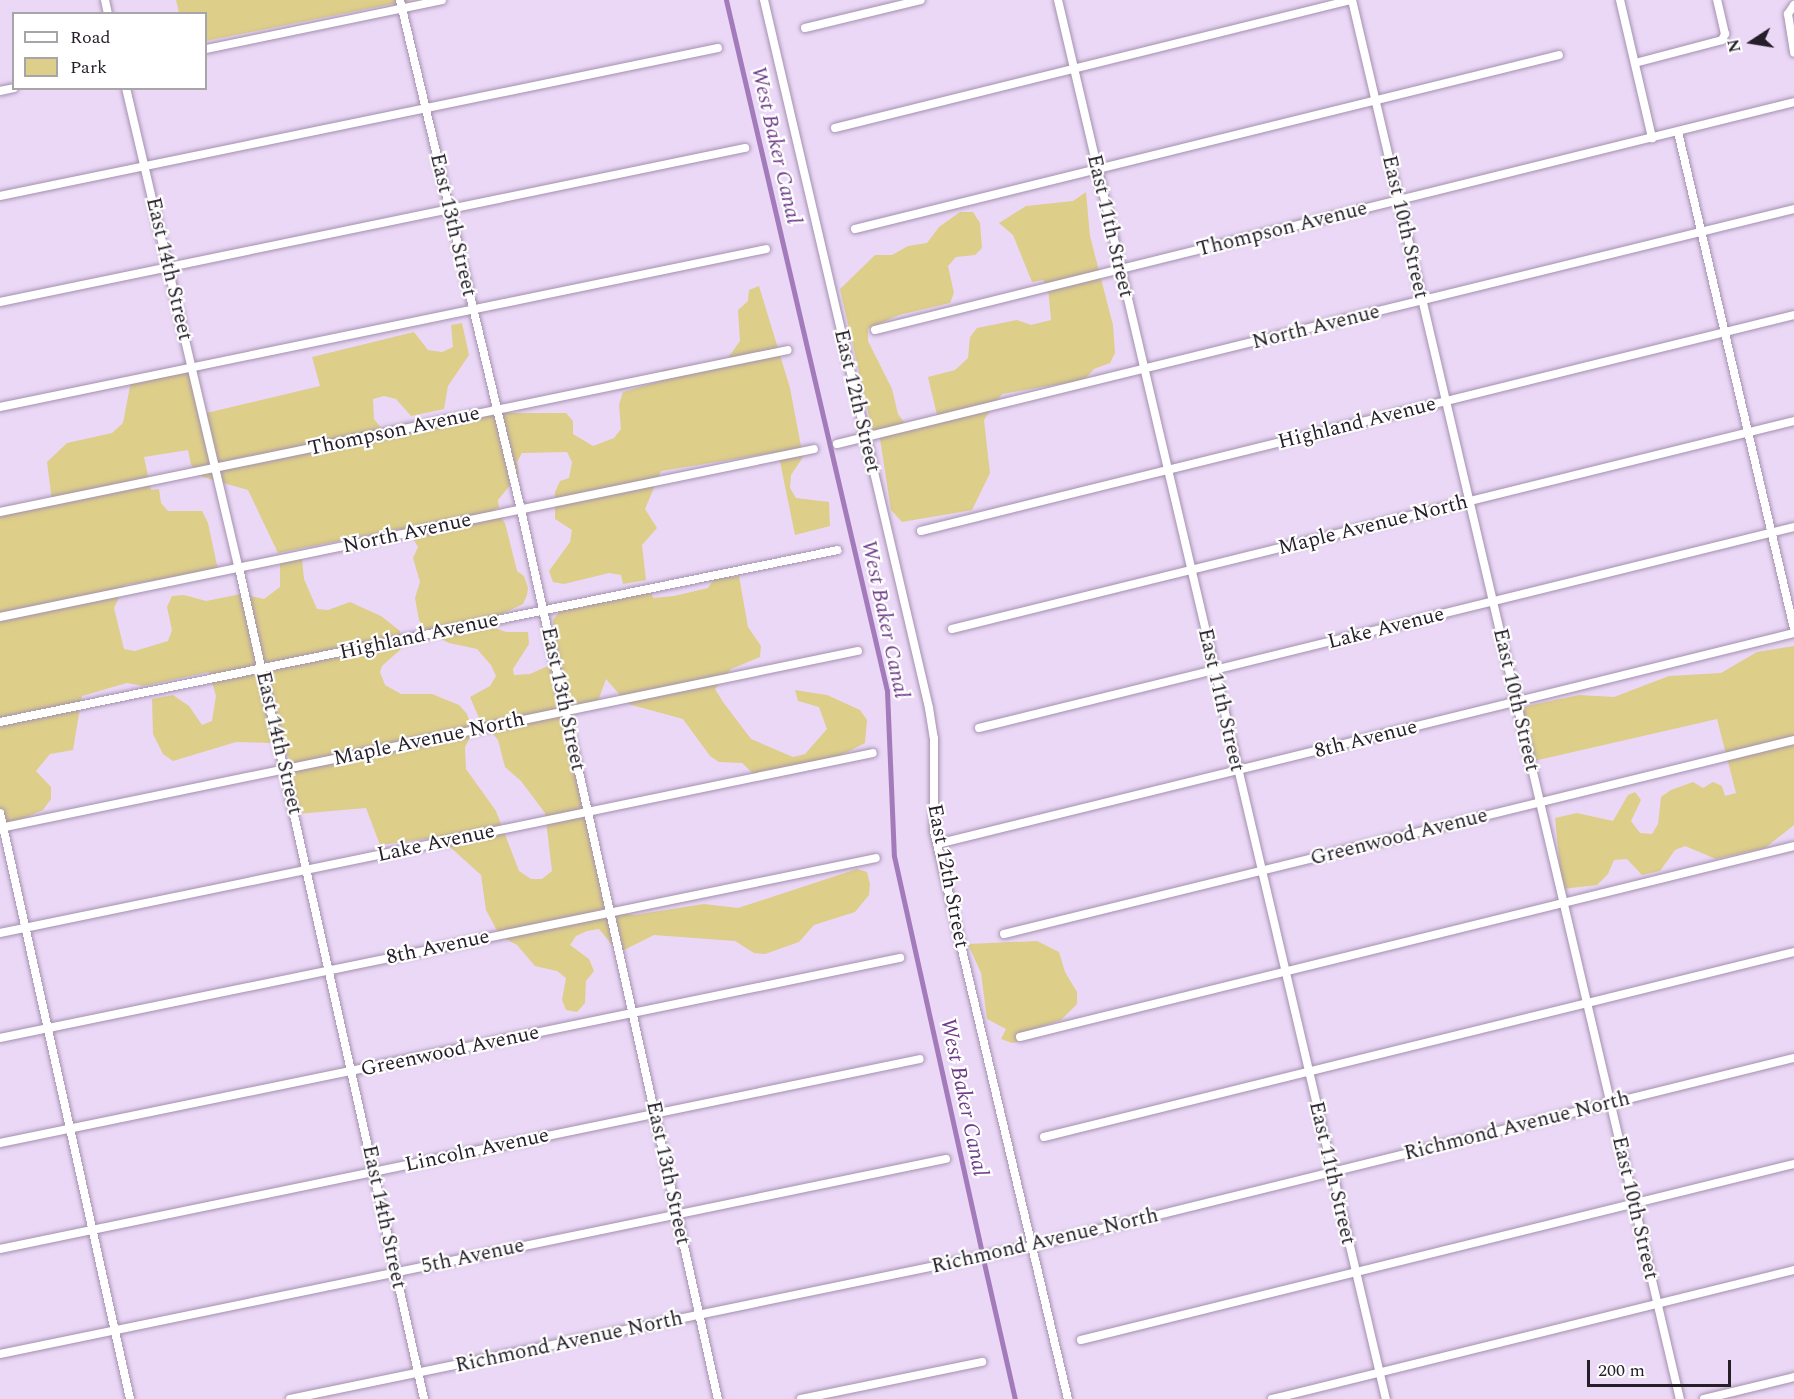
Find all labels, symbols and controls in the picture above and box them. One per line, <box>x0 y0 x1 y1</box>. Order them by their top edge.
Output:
legend <box>12 12 207 90</box>
north arrow <box>1722 12 1782 72</box>
text: Road <box>70 24 111 51</box>
text: N <box>1721 37 1747 55</box>
text: Park <box>70 54 107 81</box>
water label: West Baker Canal <box>745 63 807 227</box>
street label: East 13th Street <box>424 151 482 299</box>
street label: East 11th Street <box>1081 152 1139 300</box>
street label: East 10th Street <box>1376 153 1434 301</box>
street label: East 14th Street <box>140 195 198 343</box>
street label: Thompson Avenue <box>1194 196 1370 262</box>
street label: North Avenue <box>1250 299 1382 355</box>
street label: East 12th Street <box>828 327 886 475</box>
street label: Highland Avenue <box>1275 391 1439 455</box>
street label: Thompson Avenue <box>306 400 482 462</box>
street label: Maple Avenue North <box>1276 489 1470 561</box>
street label: North Avenue <box>340 507 474 559</box>
water label: West Baker Canal <box>855 537 915 701</box>
street label: Lake Avenue <box>1325 601 1447 655</box>
street label: Highland Avenue <box>337 607 501 665</box>
street label: East 13th Street <box>535 625 591 773</box>
street label: East 11th Street <box>1192 626 1250 774</box>
street label: East 10th Street <box>1487 626 1545 774</box>
street label: East 14th Street <box>250 669 308 817</box>
street label: Maple Avenue North <box>331 706 527 772</box>
street label: 8th Avenue <box>1312 714 1420 764</box>
street label: East 12th Street <box>922 802 974 950</box>
street label: Greenwood Avenue <box>1308 803 1490 871</box>
street label: Lake Avenue <box>375 818 497 868</box>
street label: 8th Avenue <box>384 924 492 970</box>
water label: West Baker Canal <box>934 1015 994 1179</box>
street label: Greenwood Avenue <box>358 1020 542 1082</box>
street label: Richmond Avenue North <box>1401 1086 1633 1166</box>
street label: East 13th Street <box>640 1099 696 1247</box>
street label: East 11th Street <box>1303 1099 1361 1247</box>
street label: Lincoln Avenue <box>403 1122 551 1178</box>
street label: East 10th Street <box>1606 1134 1664 1282</box>
street label: East 14th Street <box>356 1143 412 1291</box>
street label: Richmond Avenue North <box>929 1203 1161 1279</box>
street label: 5th Avenue <box>419 1233 527 1279</box>
street label: Richmond Avenue North <box>453 1306 685 1378</box>
scale bar <box>1590 1348 1734 1386</box>
text: 200 m <box>1598 1357 1645 1384</box>

